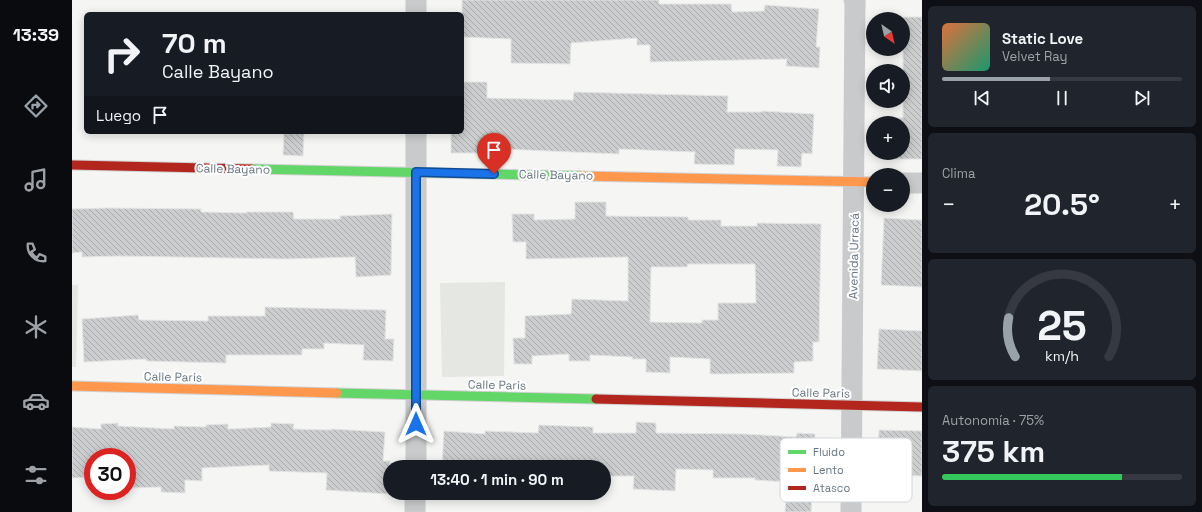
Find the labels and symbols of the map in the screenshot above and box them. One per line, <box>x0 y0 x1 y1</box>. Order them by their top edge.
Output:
north arrow <box>866 12 910 56</box>
pin <box>477 133 511 174</box>
street label: Calle Bayano <box>196 160 270 178</box>
street label: Calle Bayano <box>519 166 593 184</box>
street label: Avenida Urracá <box>845 213 863 299</box>
street label: Calle Paris <box>144 368 202 386</box>
street label: Calle Paris <box>468 376 526 394</box>
street label: Calle Paris <box>792 384 850 402</box>
position arrow <box>395 403 437 445</box>
legend <box>780 438 912 502</box>
text: Fluido <box>813 445 845 459</box>
speed limit sign: 30 <box>84 448 136 500</box>
text: Lento <box>813 463 844 477</box>
text: Atasco <box>813 481 850 495</box>

